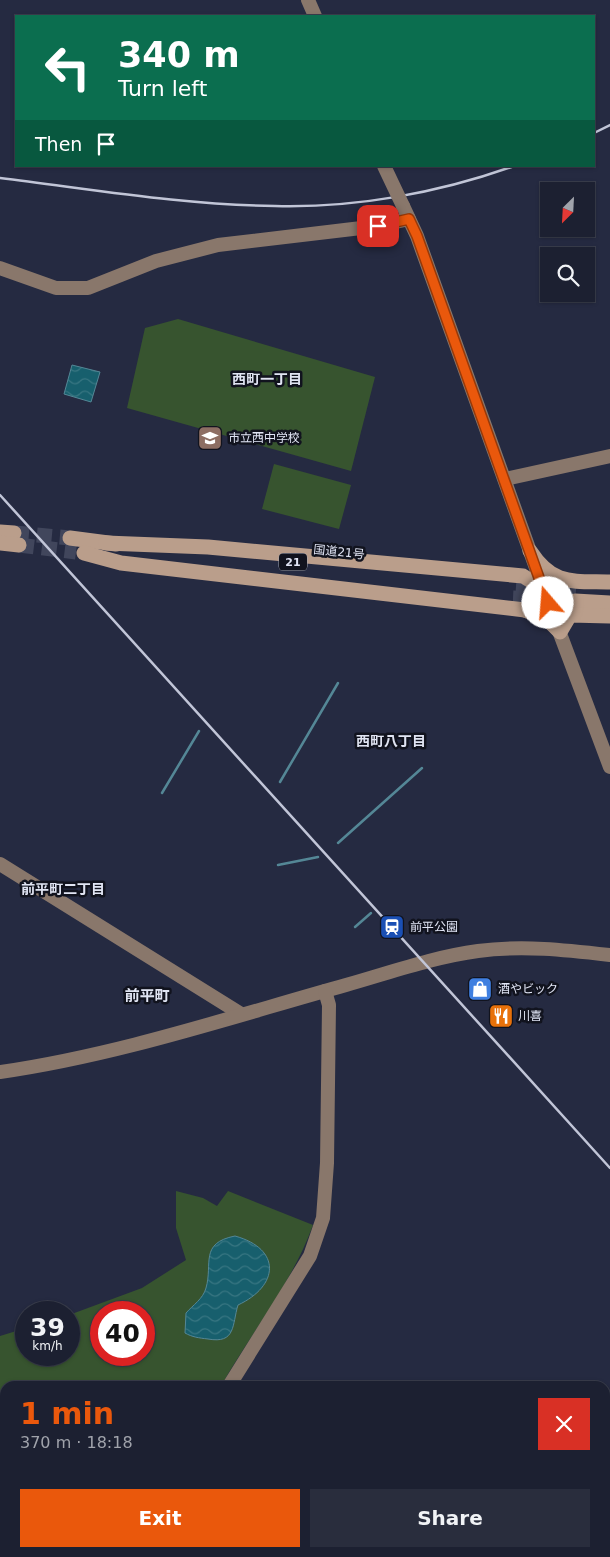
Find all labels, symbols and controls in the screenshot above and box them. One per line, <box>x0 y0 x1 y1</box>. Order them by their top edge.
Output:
icon: left <box>35 35 100 100</box>
text: 340 m <box>118 35 240 75</box>
text: Turn left <box>118 76 207 101</box>
icon: arrive <box>92 130 120 158</box>
text: Then <box>35 133 82 155</box>
north arrow <box>540 182 595 238</box>
map controls <box>540 182 595 302</box>
pin <box>357 205 399 247</box>
icon: arrive <box>364 212 392 240</box>
button: search <box>540 247 595 302</box>
district label: 西町一丁目 <box>232 371 302 387</box>
school or university icon: 市立西中学校 <box>197 425 223 451</box>
place label: 市立西中学校 <box>228 431 300 445</box>
street label: 国道21号 <box>313 542 365 562</box>
road number: 21 <box>279 554 307 570</box>
position arrow <box>521 576 573 628</box>
district label: 西町八丁目 <box>356 733 426 749</box>
district label: 前平町二丁目 <box>21 881 105 897</box>
station icon: 前平公園 <box>379 914 405 940</box>
place label: 前平公園 <box>410 920 458 934</box>
shop icon: 酒やビック <box>467 976 493 1002</box>
place label: 酒やビック <box>498 982 558 996</box>
district label: 前平町 <box>124 987 170 1005</box>
restaurant icon: 川喜 <box>488 1003 514 1029</box>
place label: 川喜 <box>518 1009 542 1023</box>
speed limit sign: 40 <box>90 1301 155 1366</box>
text: 39 <box>30 1313 65 1342</box>
text: km/h <box>32 1339 63 1353</box>
text: 1 min <box>20 1396 114 1431</box>
button: close <box>538 1398 590 1450</box>
text: 370 m · 18:18 <box>20 1433 133 1452</box>
button: Exit <box>20 1489 300 1547</box>
button: Share <box>310 1489 590 1547</box>

